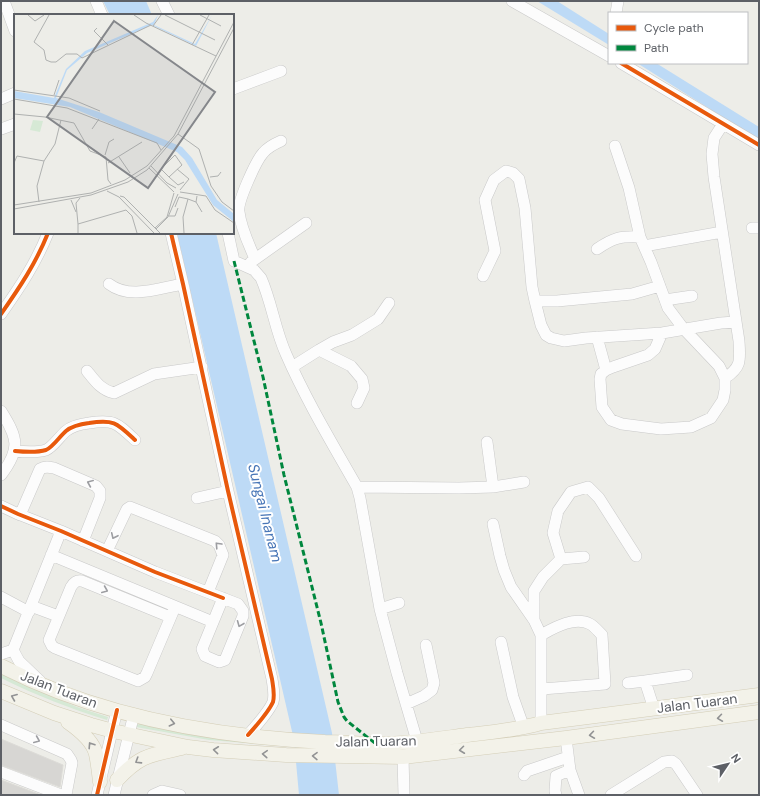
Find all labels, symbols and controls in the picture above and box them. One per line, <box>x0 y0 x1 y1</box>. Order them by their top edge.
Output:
legend <box>608 12 748 64</box>
inset map <box>14 14 234 234</box>
text: Cycle path <box>644 20 704 36</box>
text: Path <box>644 40 669 56</box>
water label: Sungai Inanam <box>243 462 287 564</box>
one-way arrow <box>86 480 94 488</box>
one-way arrow <box>111 532 119 539</box>
one-way arrow <box>215 542 222 550</box>
one-way arrow <box>102 586 109 594</box>
one-way arrow <box>236 621 244 628</box>
street label: Jalan Tuaran <box>18 666 100 712</box>
street label: Jalan Tuaran <box>656 689 738 717</box>
one-way arrow <box>11 693 18 701</box>
one-way arrow <box>717 713 723 722</box>
one-way arrow <box>169 719 175 727</box>
one-way arrow <box>588 730 595 739</box>
street label: Jalan Tuaran <box>335 731 417 751</box>
one-way arrow <box>33 735 40 743</box>
one-way arrow <box>88 742 96 749</box>
north arrow <box>708 744 748 784</box>
one-way arrow <box>459 745 465 754</box>
one-way arrow <box>213 746 219 755</box>
one-way arrow <box>262 750 268 759</box>
text: N <box>728 751 744 766</box>
one-way arrow <box>312 752 318 760</box>
one-way arrow <box>135 757 142 764</box>

